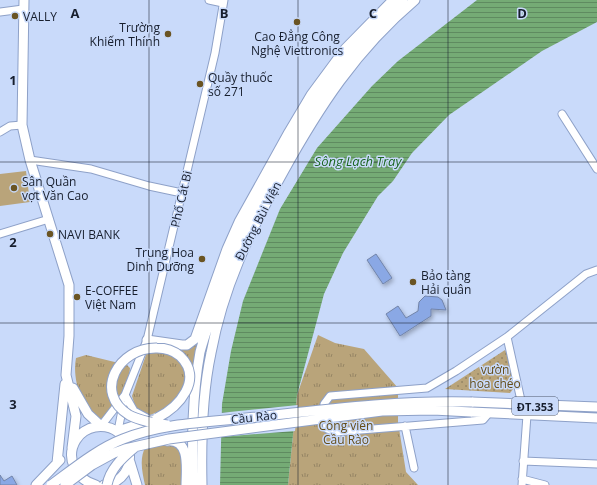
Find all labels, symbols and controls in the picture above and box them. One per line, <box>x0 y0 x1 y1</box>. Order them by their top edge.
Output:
text: A <box>71 4 80 22</box>
text: B <box>220 4 229 22</box>
text: C <box>369 4 377 22</box>
text: D <box>517 4 527 22</box>
place label: VALLY <box>23 8 57 25</box>
marker: VALLY <box>10 11 20 21</box>
marker: Cao Đẳng Công Nghệ Viettronics <box>292 17 302 27</box>
place label: Trường Khiếm Thính <box>90 19 160 50</box>
place label: Cao Đẳng Công Nghệ Viettronics <box>251 28 343 59</box>
marker: Trường Khiếm Thính <box>163 29 173 39</box>
place label: Quầy thuốc số 271 <box>208 69 273 100</box>
text: 1 <box>9 71 17 89</box>
marker: Quầy thuốc số 271 <box>195 79 205 89</box>
water label: Sông Lạch Tray <box>315 152 402 170</box>
street label: Phố Cát Bi <box>166 169 196 229</box>
place label: Sân Quần vợt Văn Cao <box>22 173 88 204</box>
street label: Đường Bùi Viện <box>231 179 285 263</box>
marker: Sân Quần vợt Văn Cao <box>9 183 19 193</box>
place label: NAVI BANK <box>58 226 121 243</box>
marker: NAVI BANK <box>45 229 55 239</box>
text: 2 <box>9 233 17 251</box>
place label: Trung Hoa Dinh Dưỡng <box>127 244 194 275</box>
marker: Trung Hoa Dinh Dưỡng <box>197 254 207 264</box>
place label: Bảo tàng Hải quân <box>421 267 471 298</box>
marker: Bảo tàng Hải quân <box>408 277 418 287</box>
place label: E-COFFEE Việt Nam <box>85 282 138 313</box>
marker: E-COFFEE Việt Nam <box>72 292 82 302</box>
park label: vườn hoa chéo <box>469 361 521 392</box>
text: 3 <box>9 395 17 413</box>
road number: ĐT.353 <box>512 397 558 415</box>
street label: Cầu Rào <box>230 406 278 428</box>
park label: Công viên Cầu Rào <box>319 417 373 448</box>

